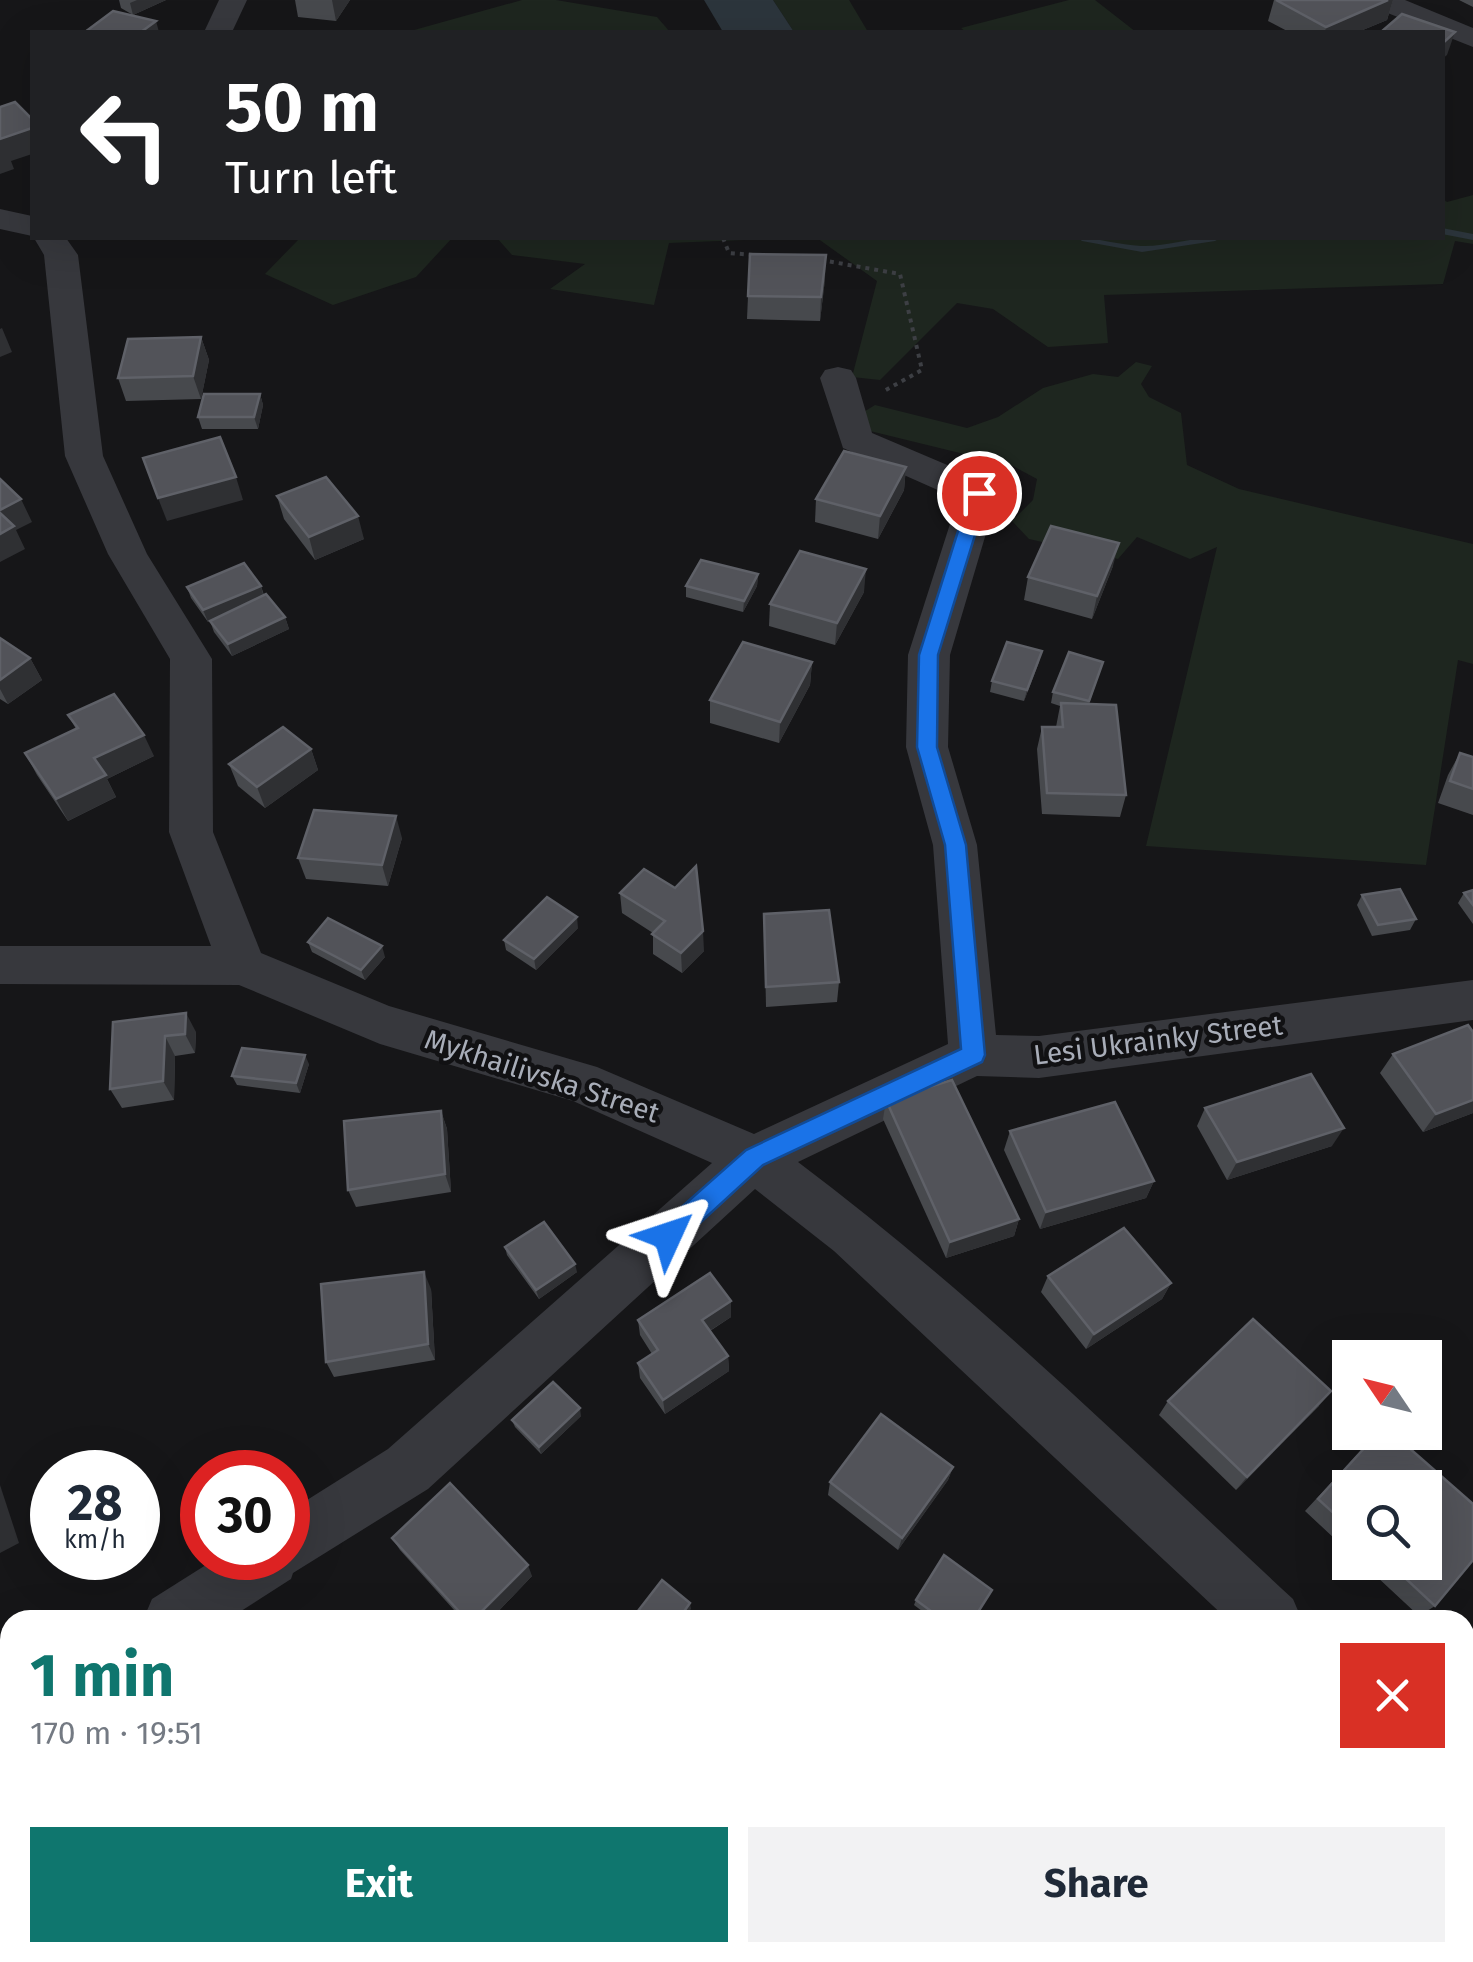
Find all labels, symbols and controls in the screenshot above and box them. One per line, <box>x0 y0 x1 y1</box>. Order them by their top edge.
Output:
text: 50 m <box>225 66 379 150</box>
icon: left <box>60 70 190 200</box>
text: Turn left <box>225 151 397 205</box>
pin <box>937 451 1022 536</box>
icon: arrive <box>952 466 1007 521</box>
street label: Lesi Ukrainky Street <box>1032 1008 1285 1072</box>
street label: Mykhailivska Street <box>421 1022 664 1130</box>
position arrow <box>616 1184 720 1288</box>
north arrow <box>1332 1340 1442 1450</box>
map controls <box>1332 1340 1442 1580</box>
speed limit sign: 30 <box>180 1450 310 1580</box>
button: search <box>1332 1470 1442 1580</box>
text: 28 <box>68 1473 122 1533</box>
text: km/h <box>64 1525 126 1555</box>
text: 1 min <box>30 1640 174 1712</box>
button: close <box>1340 1643 1445 1748</box>
text: 170 m · 19:51 <box>30 1714 203 1752</box>
button: Exit <box>30 1827 728 1942</box>
button: Share <box>748 1827 1445 1942</box>

